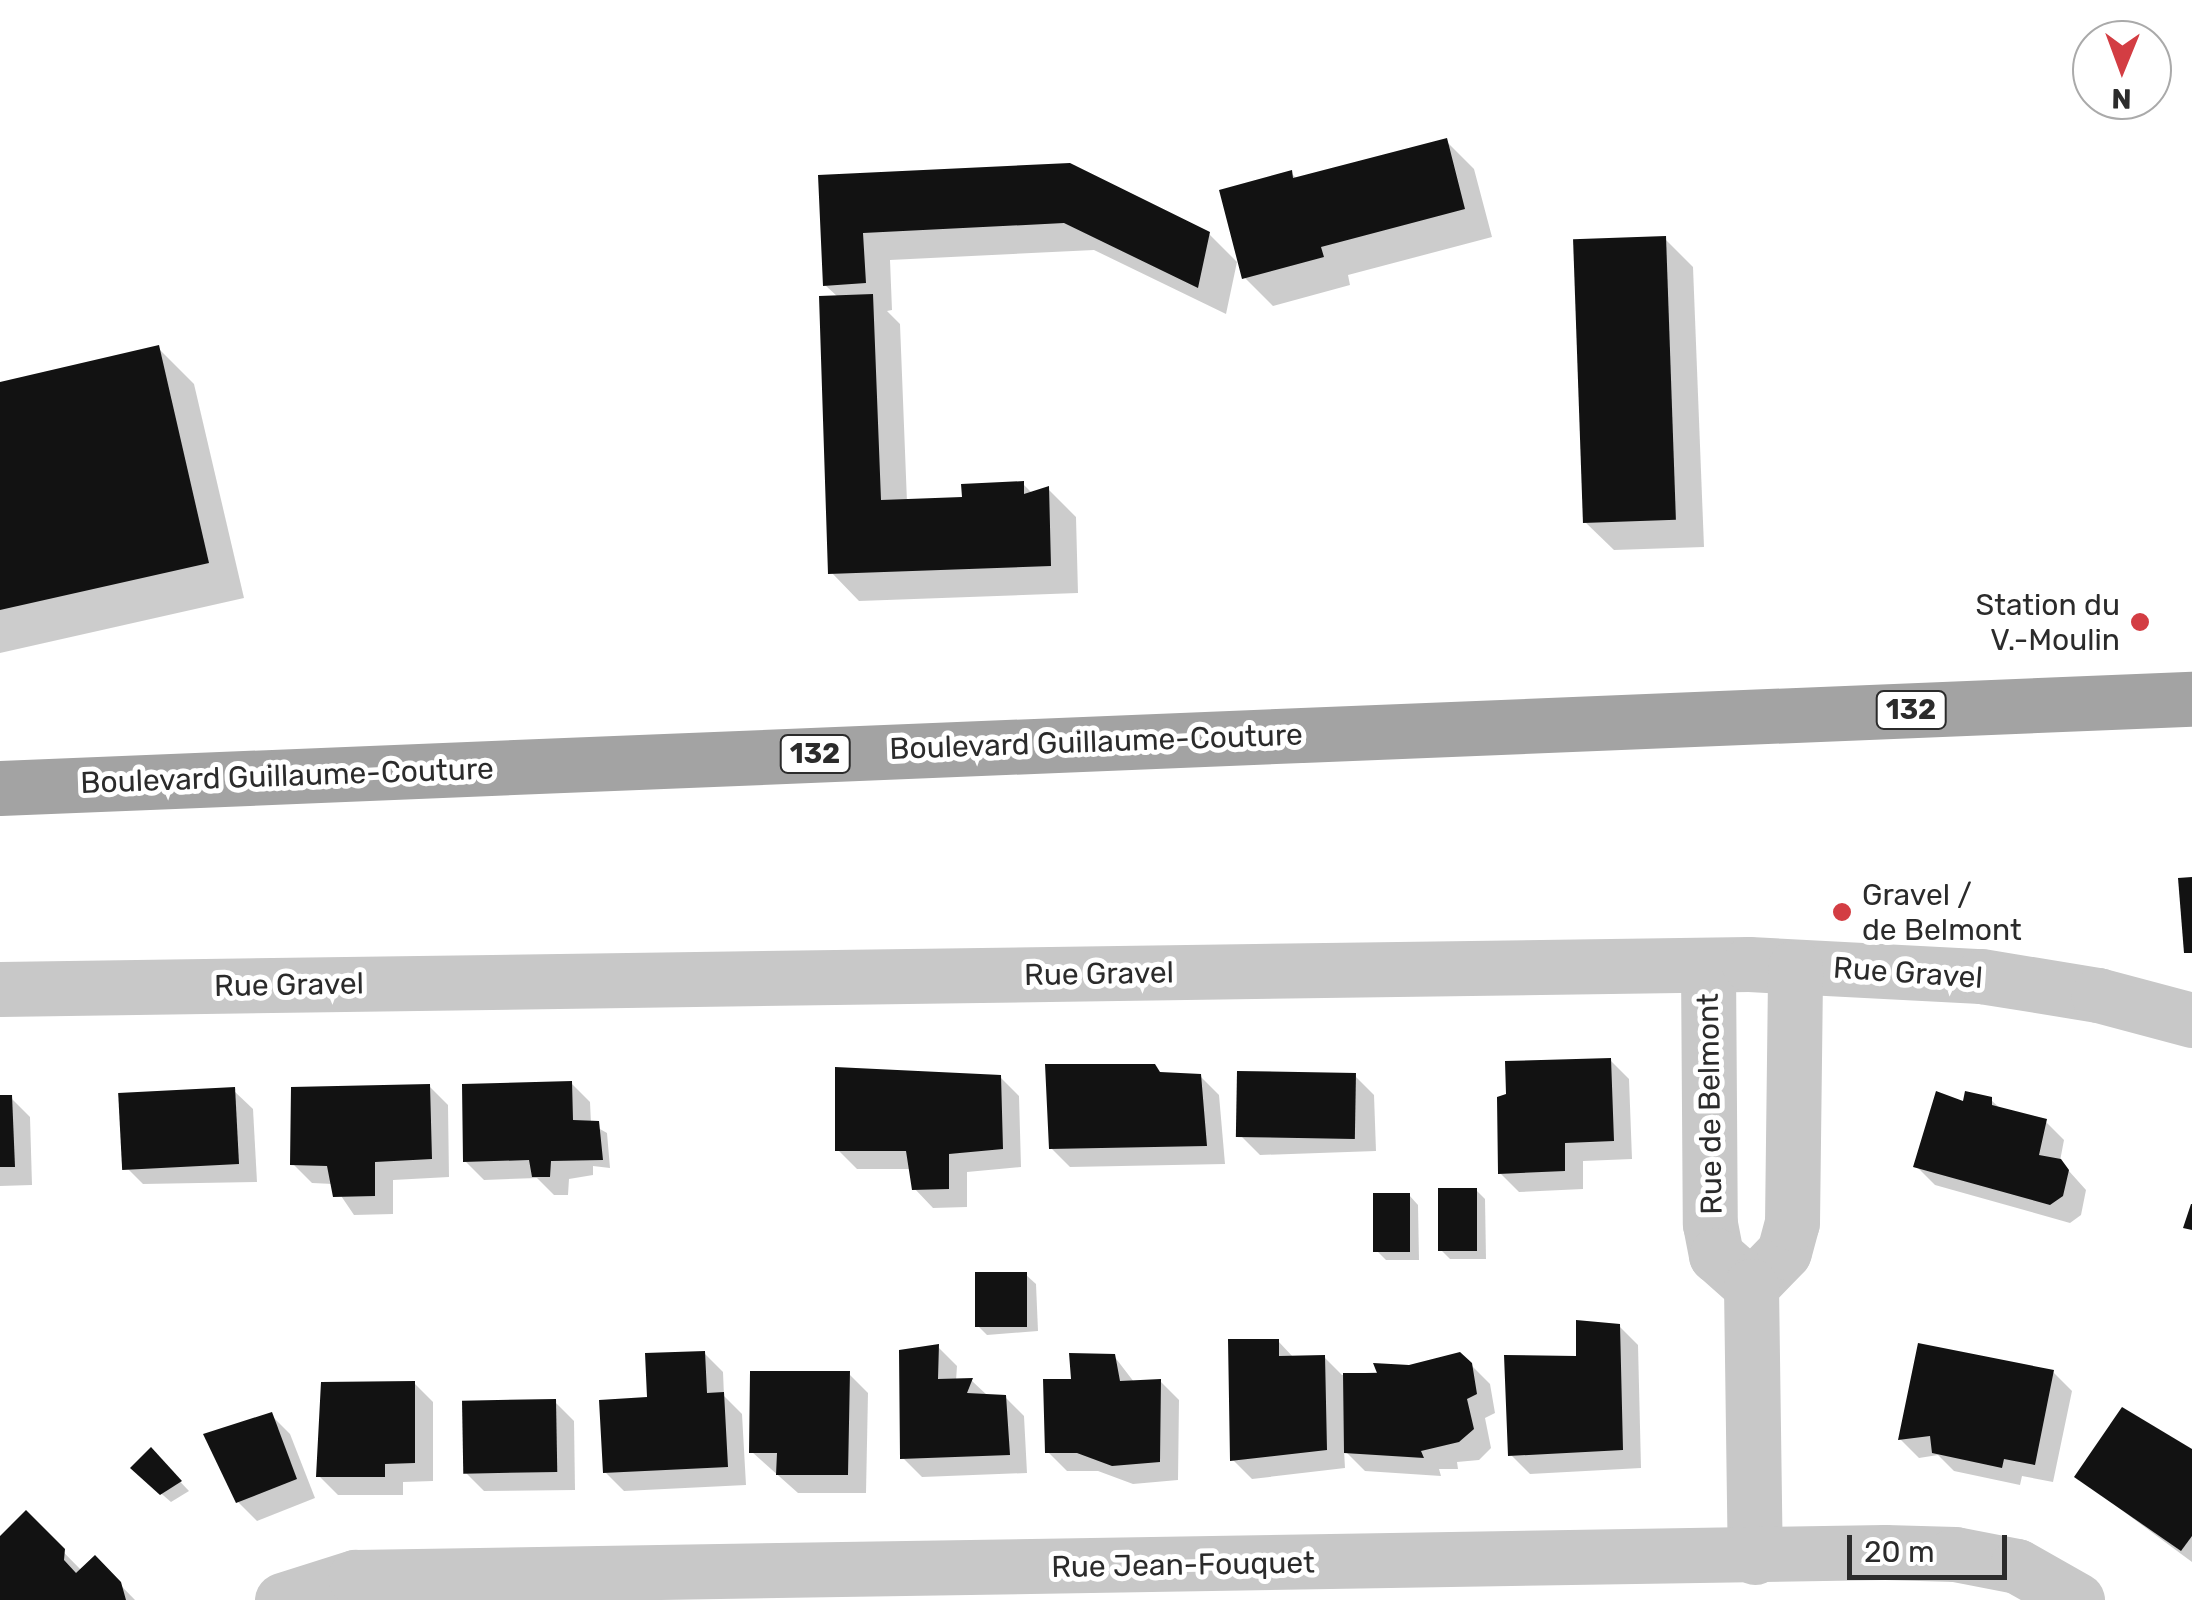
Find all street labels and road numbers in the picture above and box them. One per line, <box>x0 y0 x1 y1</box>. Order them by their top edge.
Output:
road number: 132 <box>1874 687 1948 733</box>
street label: Boulevard Guillaume-Couture <box>889 717 1303 767</box>
road number: 132 <box>778 731 852 777</box>
street label: Boulevard Guillaume-Couture <box>80 751 494 801</box>
street label: Rue Gravel <box>1832 950 1984 996</box>
street label: Rue Gravel <box>1024 955 1174 993</box>
street label: Rue Gravel <box>214 966 364 1004</box>
street label: Rue de Belmont <box>1690 993 1730 1215</box>
street label: Rue Jean-Fouquet <box>1051 1545 1315 1585</box>

